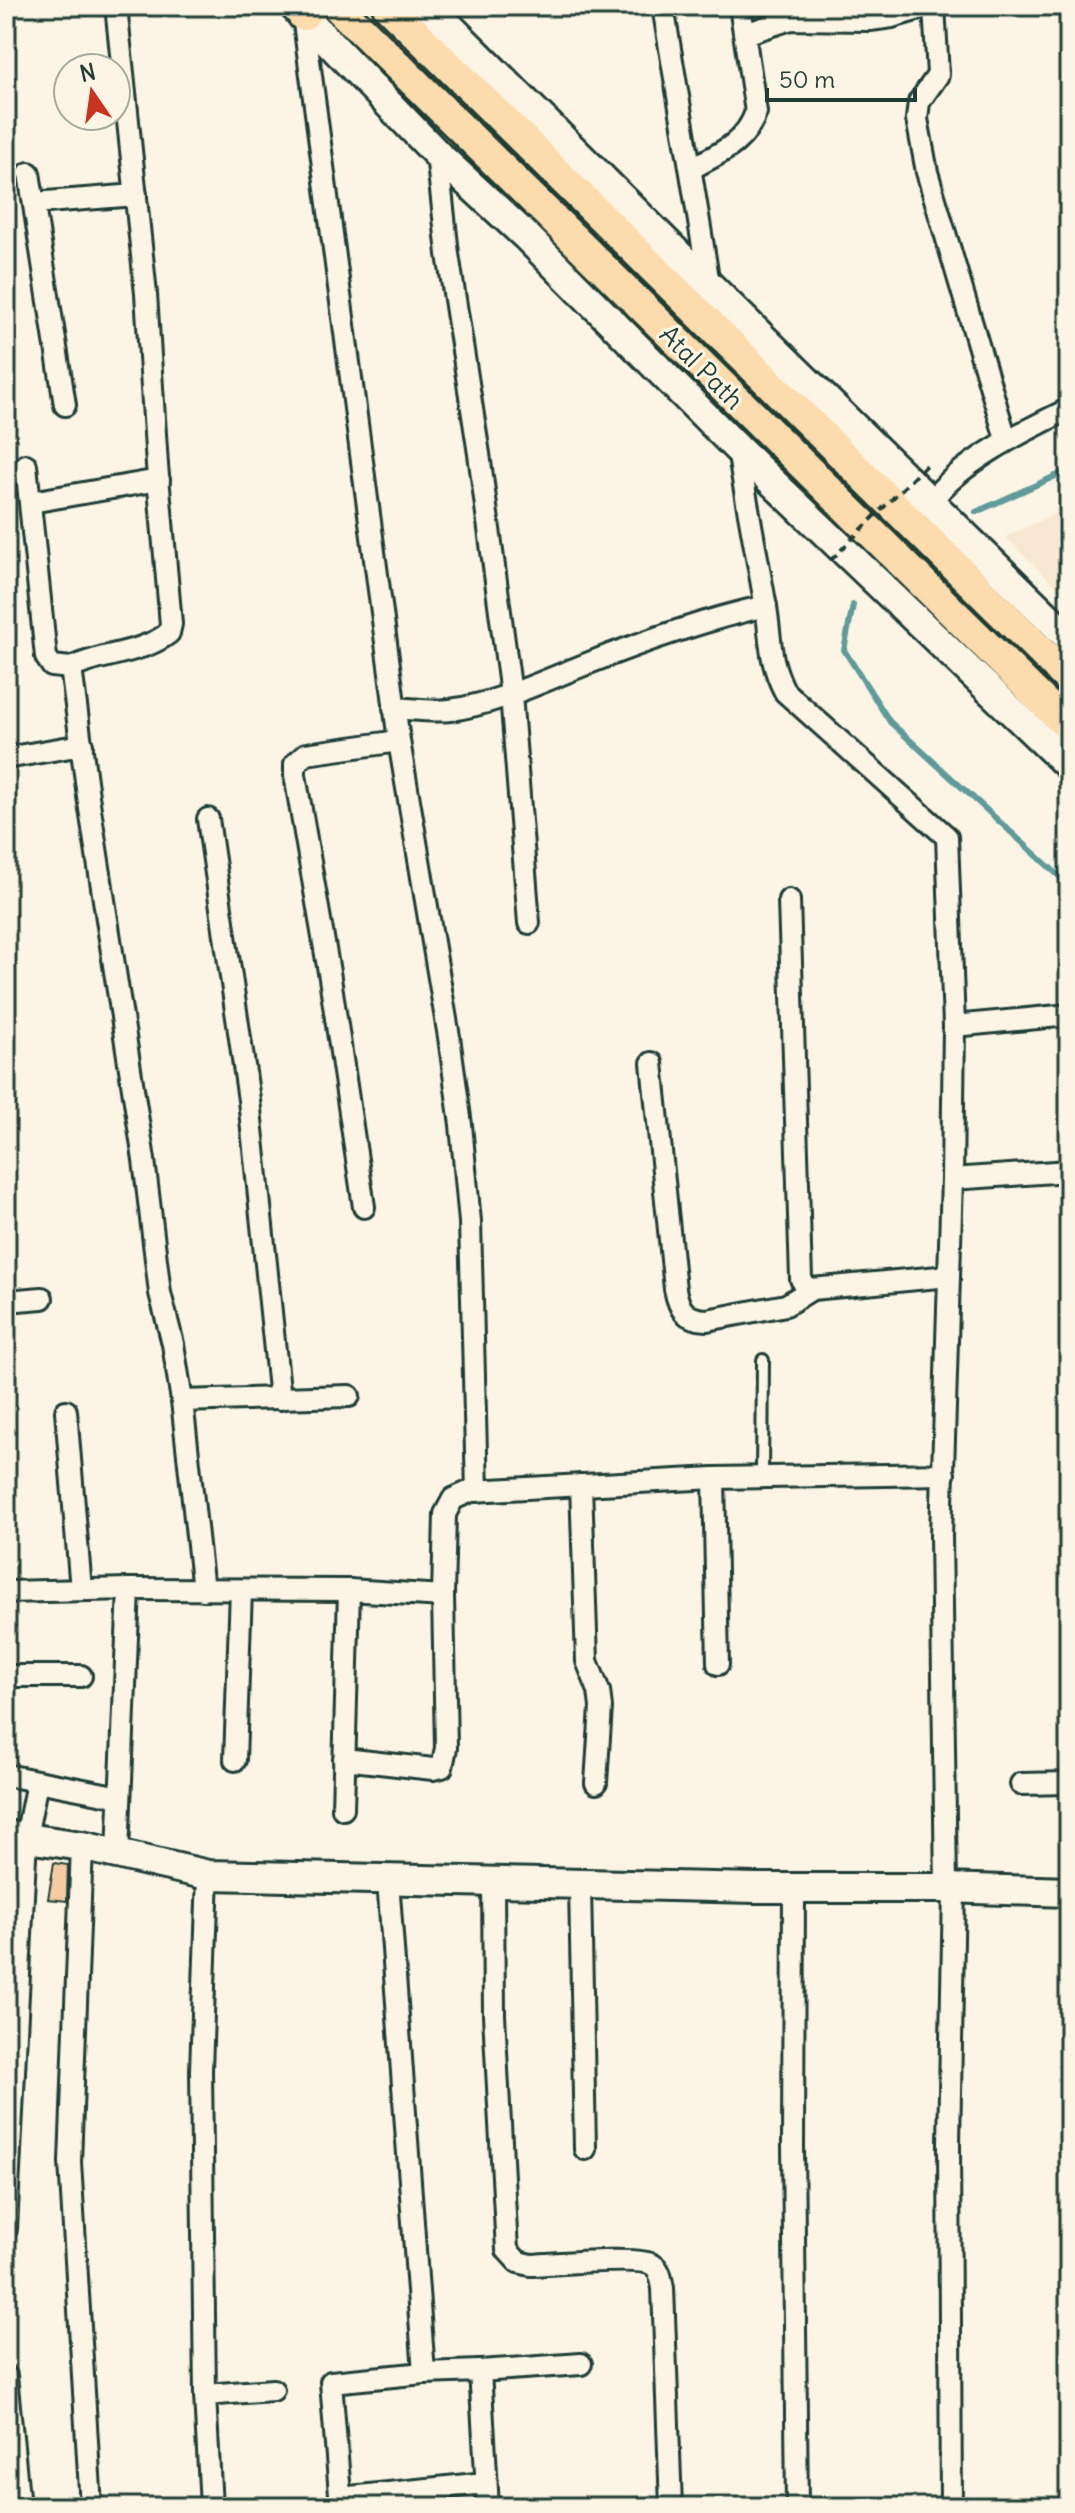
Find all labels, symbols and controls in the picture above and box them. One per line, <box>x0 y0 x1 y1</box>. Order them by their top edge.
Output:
north arrow <box>52 52 132 132</box>
scale bar <box>767 52 915 102</box>
text: N <box>77 57 98 88</box>
text: 50 m <box>779 64 835 94</box>
street label: Atal Path <box>653 318 751 416</box>

